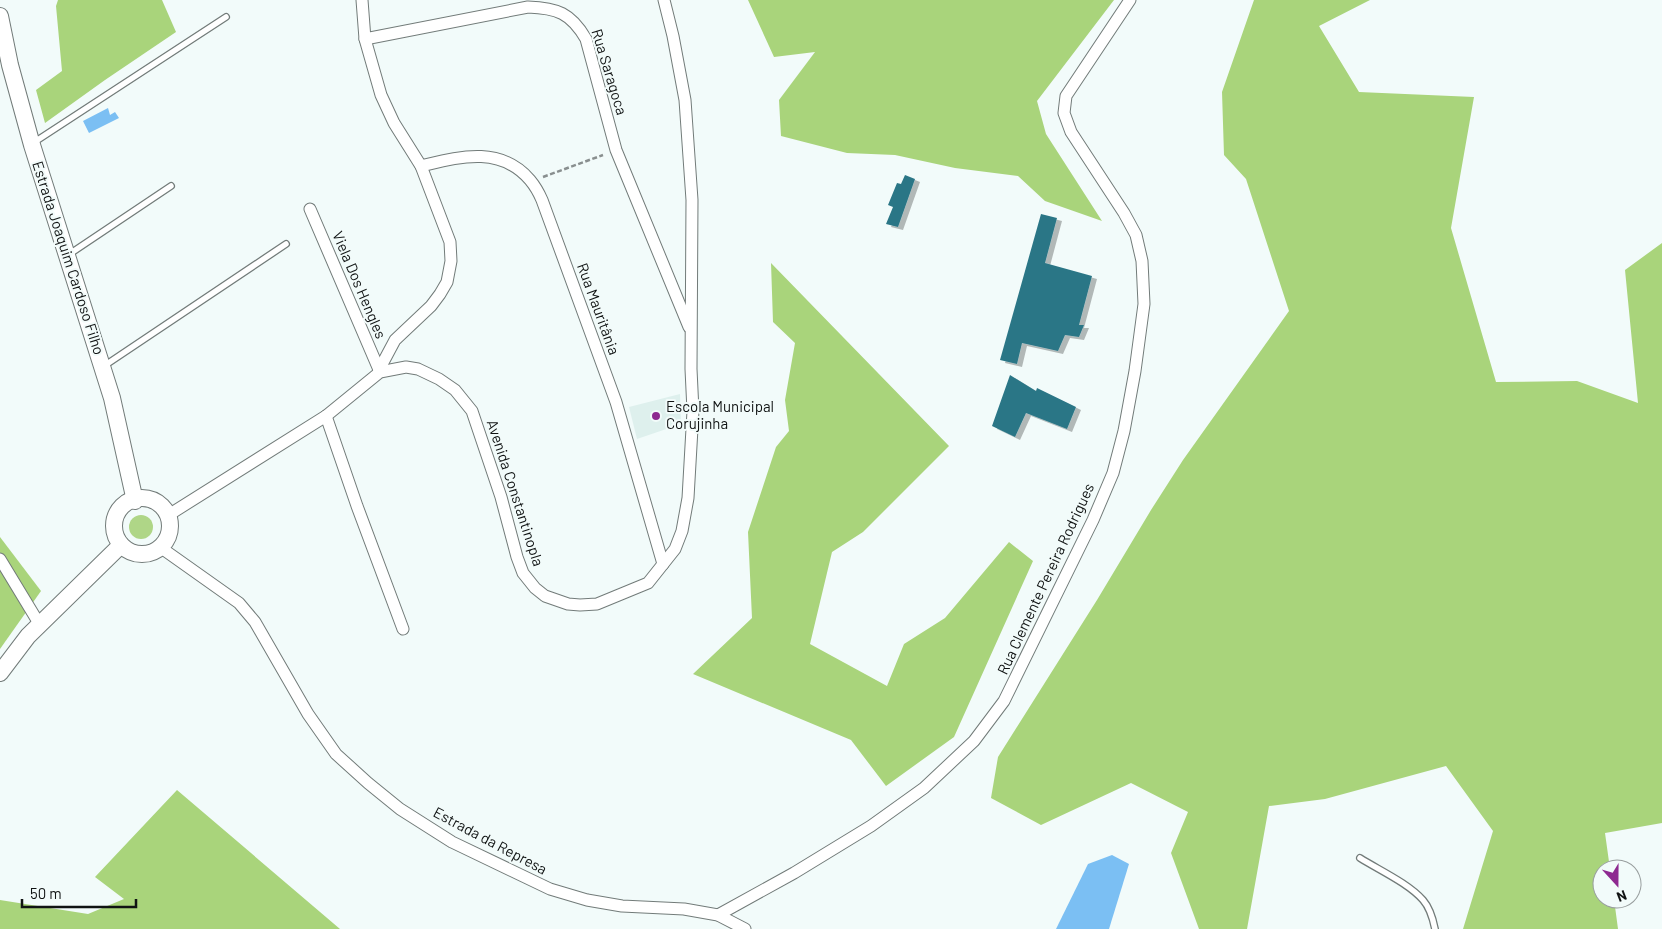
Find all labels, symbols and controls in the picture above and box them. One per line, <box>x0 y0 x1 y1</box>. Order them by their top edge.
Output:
street label: Rua Saragoca <box>588 26 632 117</box>
street label: Estrada Joaquim Cardoso Filho <box>29 159 109 357</box>
street label: Viela Dos Hengles <box>329 228 391 341</box>
street label: Rua Mauritânia <box>574 260 624 357</box>
place label: Escola Municipal Corujinha <box>666 397 774 432</box>
marker: Escola Municipal Corujinha <box>650 410 662 422</box>
street label: Avenida Constantinopla <box>484 417 548 568</box>
street label: Rua Clemente Pereira Rodrigues <box>993 480 1097 677</box>
street label: Estrada da Represa <box>431 803 550 878</box>
north arrow <box>1592 859 1642 909</box>
scale bar <box>22 876 136 908</box>
text: 50 m <box>30 884 62 902</box>
text: N <box>1614 887 1629 906</box>

